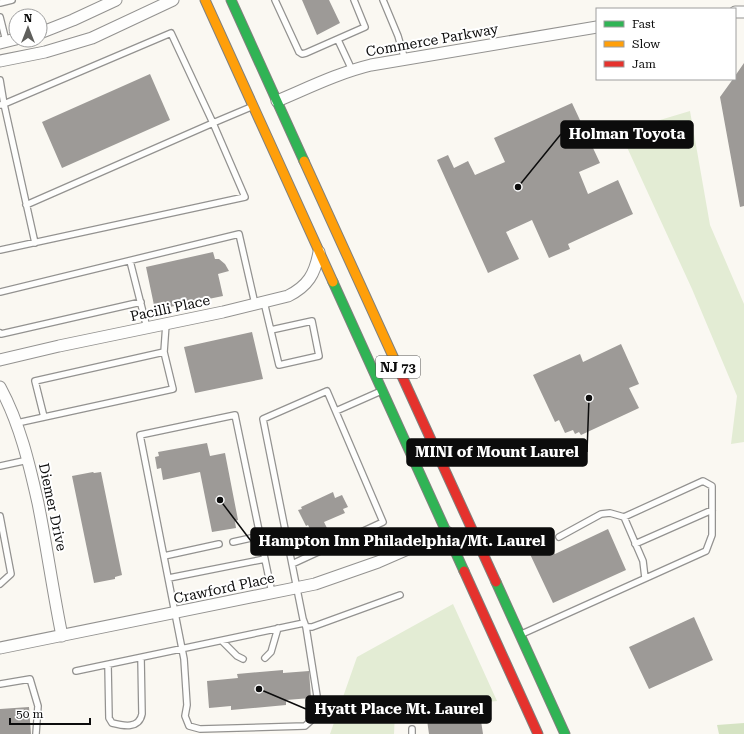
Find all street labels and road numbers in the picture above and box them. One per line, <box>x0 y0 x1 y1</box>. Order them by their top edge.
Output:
street label: Commerce Parkway <box>365 20 500 60</box>
street label: Pacilli Place <box>129 292 212 324</box>
road number: NJ 73 <box>376 356 420 378</box>
street label: Diemer Drive <box>36 462 70 553</box>
street label: Crawford Place <box>172 569 276 607</box>

